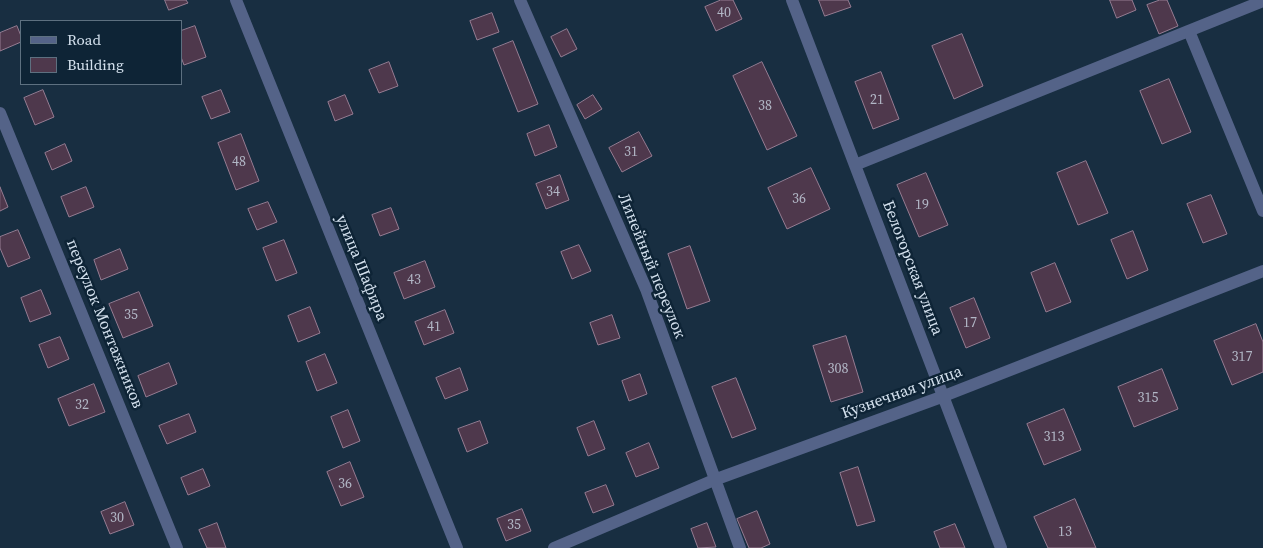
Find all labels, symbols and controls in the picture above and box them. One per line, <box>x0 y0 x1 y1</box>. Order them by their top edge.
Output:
house number: 40 <box>717 5 731 21</box>
legend <box>20 20 182 85</box>
text: Road <box>67 29 101 50</box>
text: Building <box>67 54 124 75</box>
house number: 21 <box>870 92 884 108</box>
house number: 38 <box>758 98 772 114</box>
house number: 31 <box>624 144 638 160</box>
house number: 48 <box>232 154 246 170</box>
house number: 34 <box>546 184 560 200</box>
street label: Линейный переулок <box>613 190 689 342</box>
house number: 36 <box>792 191 806 207</box>
house number: 19 <box>915 197 929 213</box>
street label: Белогорская улица <box>877 198 947 338</box>
street label: улица Шафира <box>331 212 391 324</box>
street label: переулок Монтажников <box>61 237 147 411</box>
house number: 43 <box>407 272 421 288</box>
house number: 35 <box>124 307 138 323</box>
house number: 17 <box>963 315 977 331</box>
house number: 41 <box>427 319 441 335</box>
house number: 317 <box>1232 349 1252 365</box>
house number: 308 <box>828 361 848 377</box>
street label: Кузнечная улица <box>839 362 965 424</box>
house number: 315 <box>1138 390 1158 406</box>
house number: 32 <box>75 397 89 413</box>
house number: 313 <box>1044 429 1064 445</box>
house number: 36 <box>338 476 352 492</box>
house number: 30 <box>110 510 124 526</box>
house number: 35 <box>507 517 521 533</box>
house number: 13 <box>1058 524 1072 540</box>

